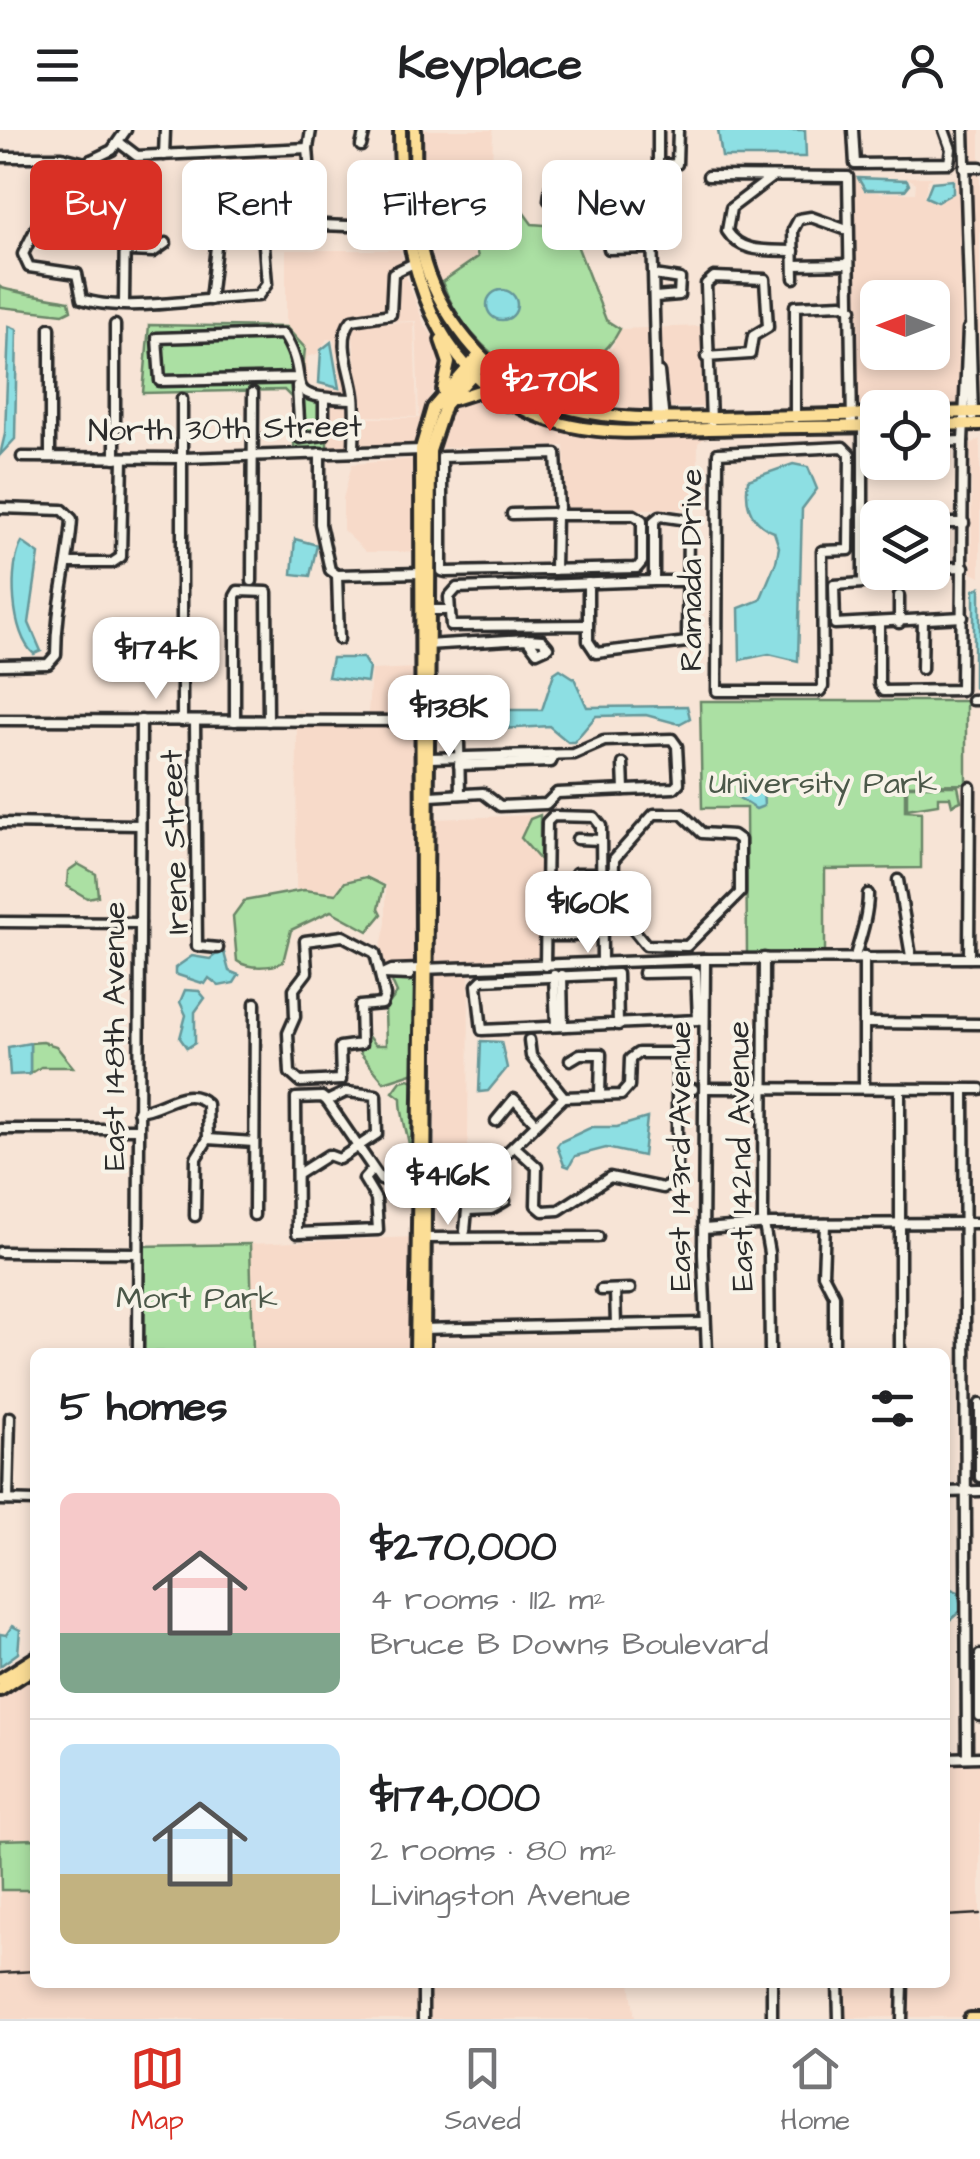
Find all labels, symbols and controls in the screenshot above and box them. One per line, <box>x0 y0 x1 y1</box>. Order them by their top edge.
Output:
text: Keyplace <box>398 34 582 96</box>
icon: menu <box>30 38 85 93</box>
icon: person <box>895 38 950 93</box>
chip: Buy <box>30 160 162 250</box>
chip: Rent <box>182 160 327 250</box>
chip: Filters <box>347 160 522 250</box>
chip: New <box>542 160 682 250</box>
north arrow <box>860 280 950 370</box>
map controls <box>860 280 950 590</box>
pin: $270K <box>480 349 620 434</box>
text: $270K <box>502 359 598 404</box>
button: locate <box>860 390 950 480</box>
street label: North 30th Street <box>88 404 362 454</box>
street label: Ramada Drive <box>669 469 714 671</box>
button: layers <box>860 500 950 590</box>
pin: $174K <box>86 617 226 702</box>
text: $174K <box>115 627 197 672</box>
pin: $138K <box>379 675 519 760</box>
text: $138K <box>410 685 488 730</box>
street label: Irene Street <box>149 749 201 935</box>
park label: University Park <box>709 761 938 806</box>
pin: $160K <box>518 871 658 956</box>
text: $160K <box>547 881 629 926</box>
street label: East 148th Avenue <box>92 901 137 1171</box>
street label: East 142nd Avenue <box>716 1020 766 1292</box>
street label: East 143rd Avenue <box>658 1021 703 1291</box>
pin: $416K <box>378 1143 518 1228</box>
text: $416K <box>406 1153 490 1198</box>
park label: Mort Park <box>116 1276 278 1321</box>
text: 5 homes <box>60 1379 227 1437</box>
icon: filters <box>865 1381 920 1436</box>
text: $270,000 <box>370 1519 557 1577</box>
icon: home <box>140 1533 260 1653</box>
text: 4 rooms · 112 m² <box>370 1577 606 1622</box>
text: Bruce B Downs Boulevard <box>370 1622 768 1667</box>
text: $174,000 <box>370 1770 540 1828</box>
icon: home <box>140 1784 260 1904</box>
text: 2 rooms · 80 m² <box>370 1828 617 1873</box>
text: Livingston Avenue <box>370 1873 631 1918</box>
tab: Map <box>130 2041 185 2140</box>
tab: Saved <box>445 2041 521 2140</box>
tab: Home <box>780 2041 850 2140</box>

